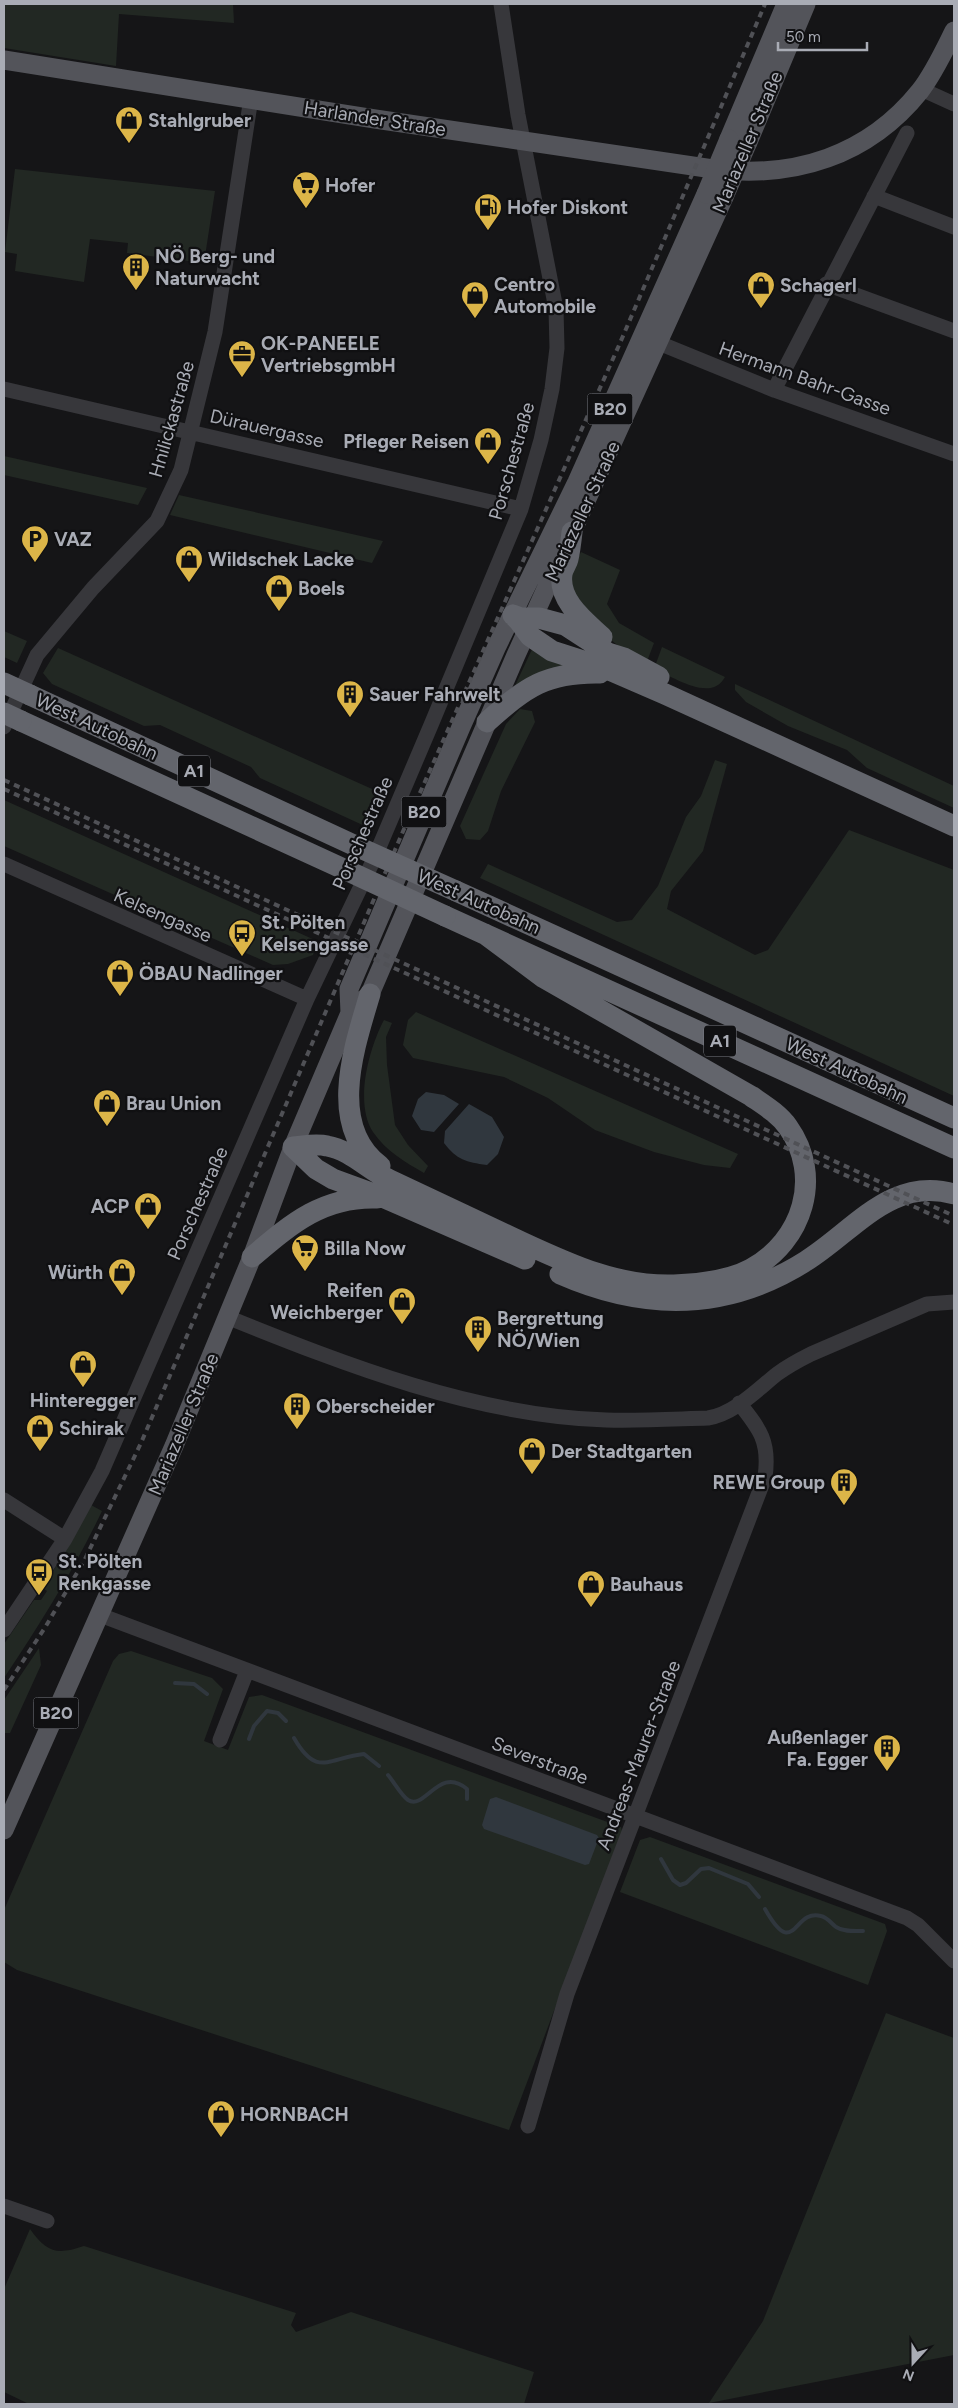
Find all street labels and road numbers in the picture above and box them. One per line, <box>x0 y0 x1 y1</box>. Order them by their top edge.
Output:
street label: Mariazeller Straße <box>707 68 788 217</box>
street label: Harlander Straße <box>302 96 448 141</box>
street label: Hermann Bahr-Gasse <box>716 337 894 420</box>
street label: Hnilickastraße <box>144 358 199 480</box>
road number: B20 <box>588 394 632 424</box>
street label: Porschestraße <box>484 400 539 523</box>
street label: Dürauergasse <box>208 404 326 453</box>
street label: Mariazeller Straße <box>540 438 625 585</box>
street label: West Autobahn <box>32 688 162 765</box>
road number: A1 <box>178 756 210 786</box>
street label: Porschestraße <box>327 773 398 893</box>
road number: B20 <box>402 796 446 828</box>
street label: West Autobahn <box>414 864 544 939</box>
street label: Kelsengasse <box>110 884 215 947</box>
road number: A1 <box>704 1026 736 1056</box>
street label: West Autobahn <box>782 1032 912 1109</box>
street label: Porschestraße <box>162 1143 233 1263</box>
street label: Mariazeller Straße <box>143 1350 224 1499</box>
street label: Andreas-Maurer-Straße <box>592 1657 685 1853</box>
road number: B20 <box>34 1698 78 1729</box>
street label: Severstraße <box>488 1732 591 1789</box>

